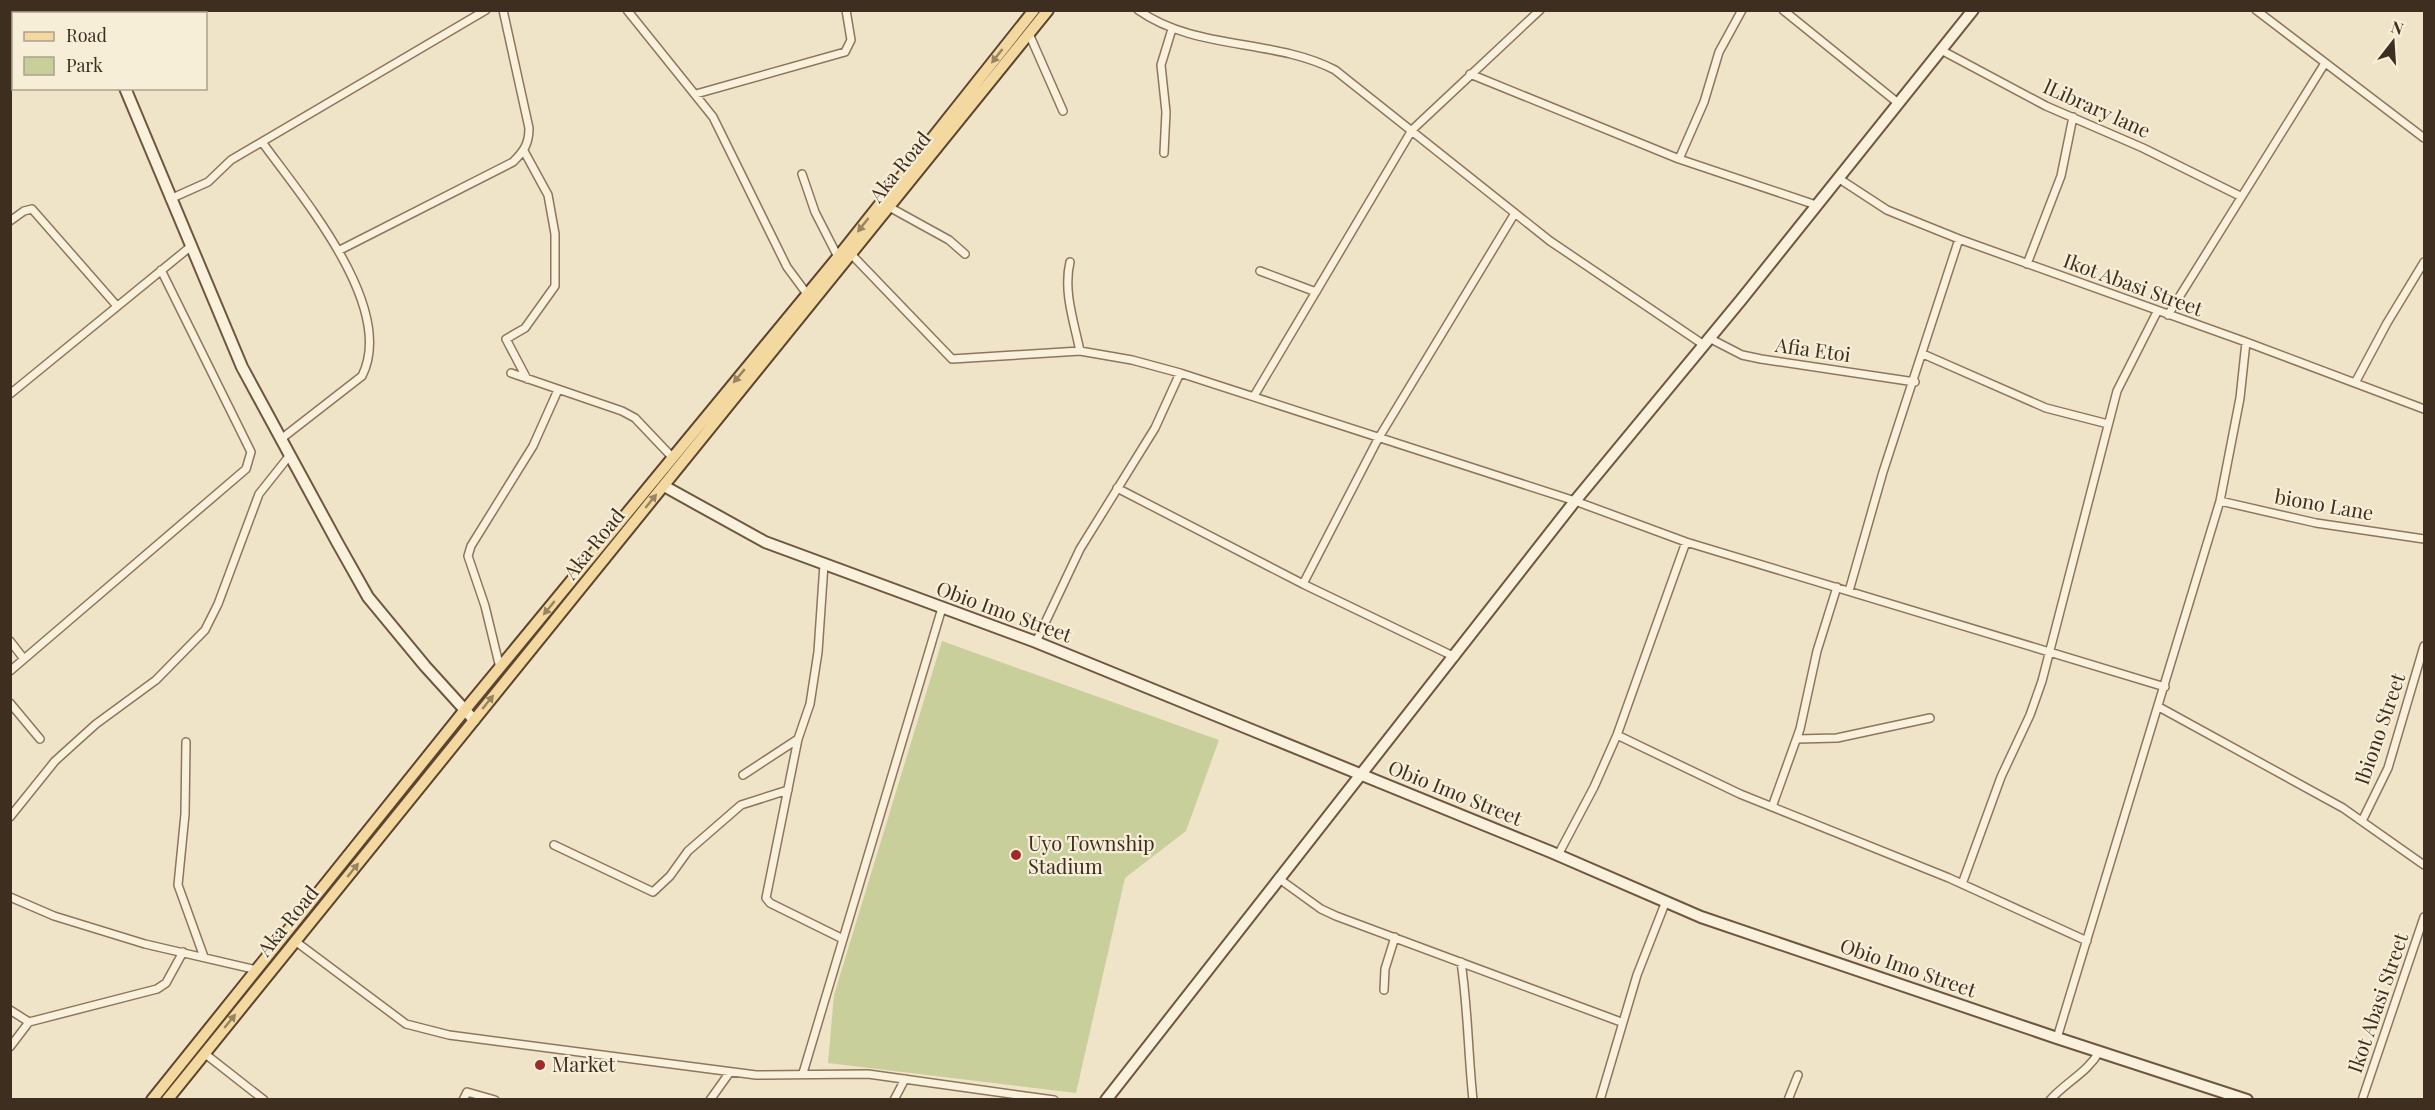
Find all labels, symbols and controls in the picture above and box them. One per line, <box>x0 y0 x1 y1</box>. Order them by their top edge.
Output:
legend <box>12 12 207 90</box>
north arrow <box>2363 12 2423 72</box>
text: N <box>2389 15 2407 39</box>
text: Road <box>66 23 107 47</box>
one-way arrow <box>992 49 1004 64</box>
text: Park <box>66 53 103 77</box>
street label: lLibrary lane <box>2040 72 2155 143</box>
street label: Aka Road <box>861 125 936 208</box>
one-way arrow <box>857 218 869 233</box>
street label: Ikot Abasi Street <box>2060 246 2208 322</box>
street label: Afia Etoi <box>1773 330 1853 367</box>
one-way arrow <box>733 368 746 383</box>
street label: biono Lane <box>2273 482 2376 525</box>
one-way arrow <box>644 494 657 509</box>
street label: Aka Road <box>555 502 630 585</box>
street label: Obio Imo Street <box>933 574 1077 648</box>
one-way arrow <box>542 600 555 616</box>
street label: Ibiono Street <box>2347 668 2411 788</box>
one-way arrow <box>482 694 495 710</box>
street label: Obio Imo Street <box>1385 752 1527 831</box>
place label: Uyo Township Stadium <box>1028 829 1155 879</box>
marker: Uyo Township Stadium <box>1009 848 1023 862</box>
one-way arrow <box>346 862 359 878</box>
street label: Aka Road <box>249 879 324 962</box>
street label: Ikot Abasi Street <box>2340 928 2413 1076</box>
street label: Obio Imo Street <box>1837 931 1981 1003</box>
one-way arrow <box>223 1014 236 1029</box>
place label: Market <box>552 1050 616 1077</box>
marker: Market <box>533 1058 547 1072</box>

